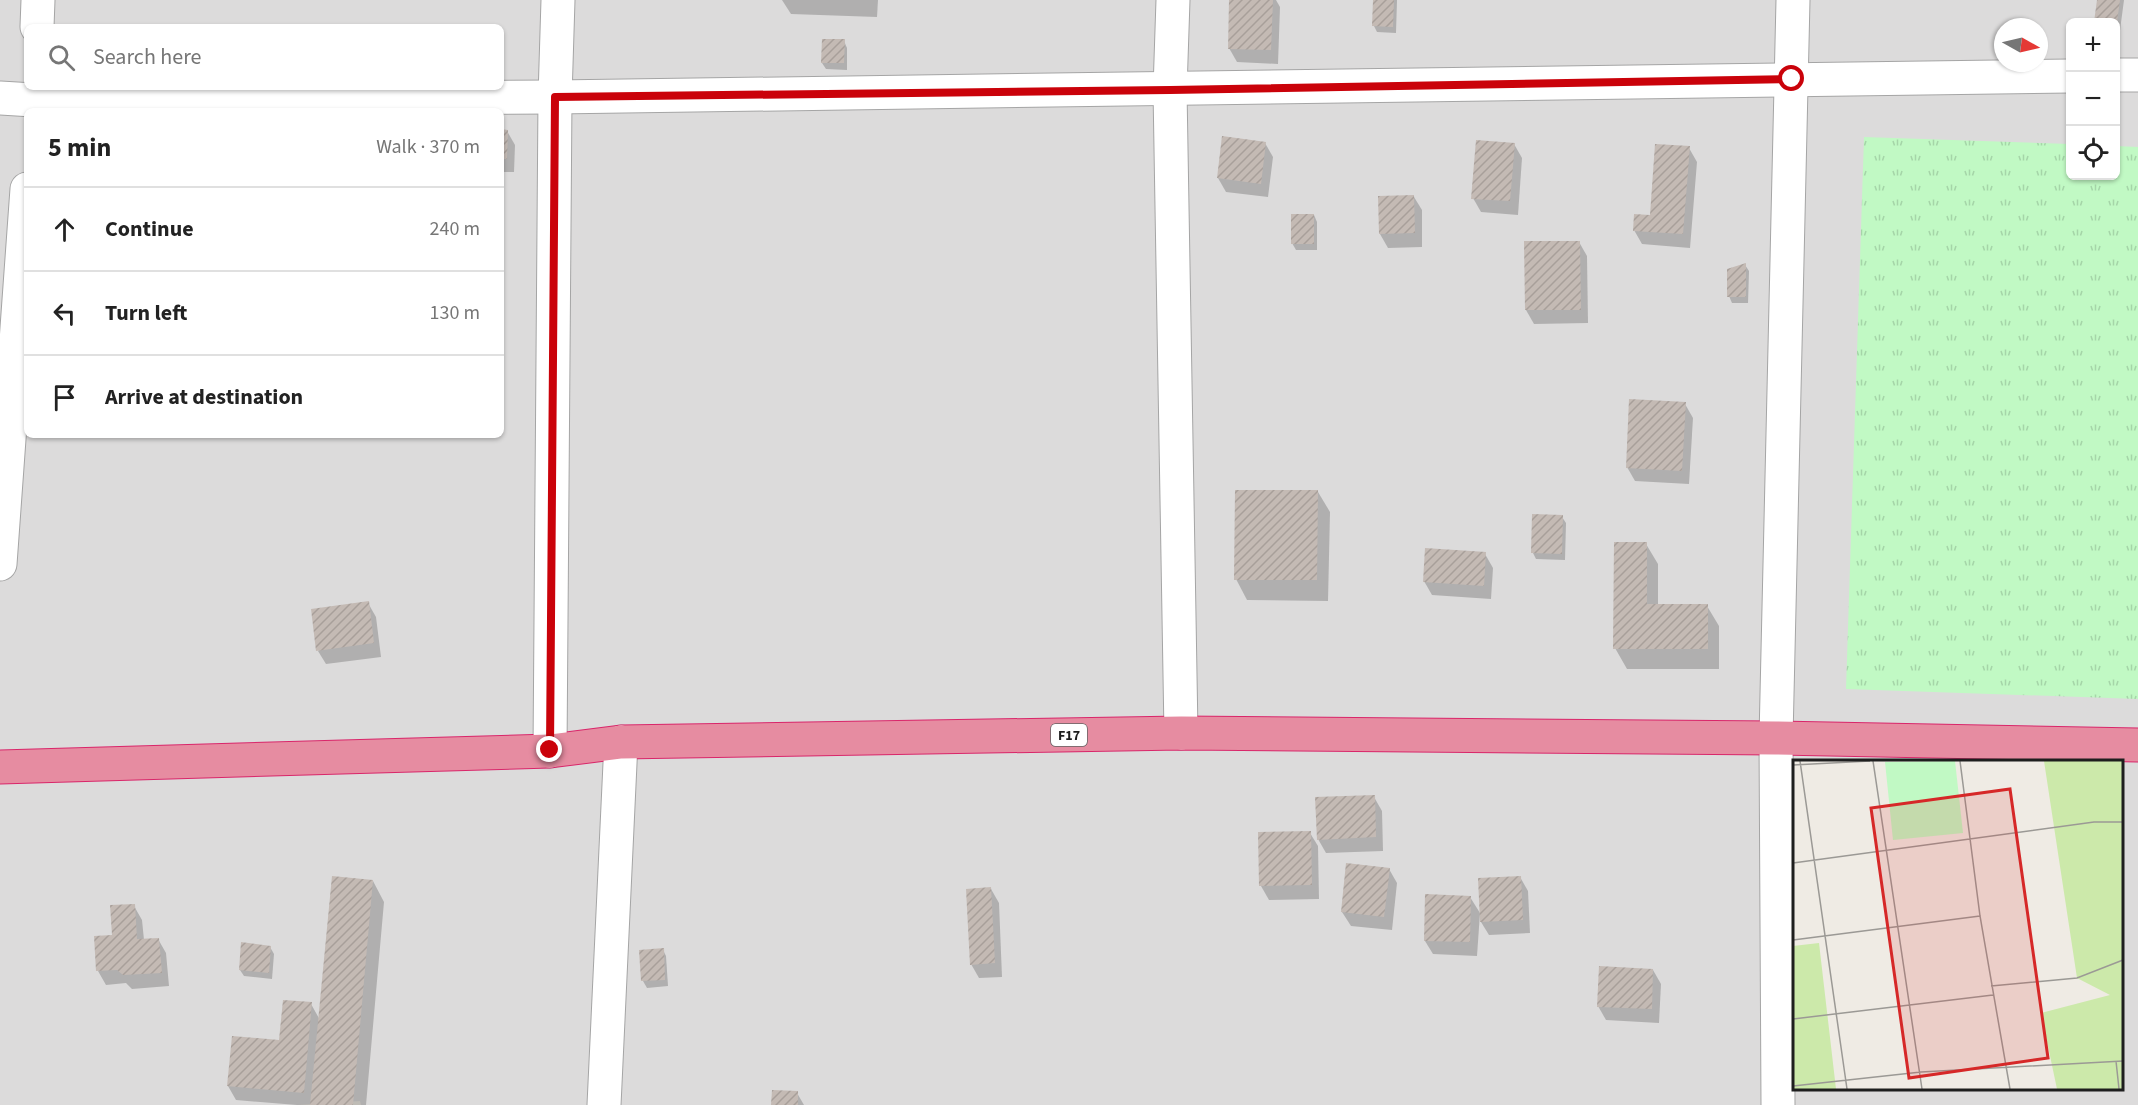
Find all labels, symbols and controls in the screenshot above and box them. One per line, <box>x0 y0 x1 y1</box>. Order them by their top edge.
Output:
north arrow <box>1994 18 2048 72</box>
map controls <box>2066 18 2120 180</box>
button: + <box>2066 18 2120 72</box>
search box <box>24 24 504 90</box>
icon: search <box>45 41 78 74</box>
text: Search here <box>93 41 201 73</box>
route start <box>1778 65 1804 91</box>
button: − <box>2066 72 2120 126</box>
button: locate <box>2066 126 2120 180</box>
text: 5 min <box>48 129 111 166</box>
text: Walk · 370 m <box>376 133 480 161</box>
icon: ahead <box>48 213 81 246</box>
text: Continue <box>105 213 194 245</box>
text: 240 m <box>430 215 480 243</box>
icon: left <box>48 297 81 330</box>
text: Turn left <box>105 297 187 329</box>
text: 130 m <box>430 299 480 327</box>
icon: arrive <box>48 381 81 414</box>
text: Arrive at destination <box>105 381 303 413</box>
road number: F17 <box>1051 724 1087 746</box>
route end <box>536 736 562 762</box>
inset map <box>1793 760 2123 1090</box>

